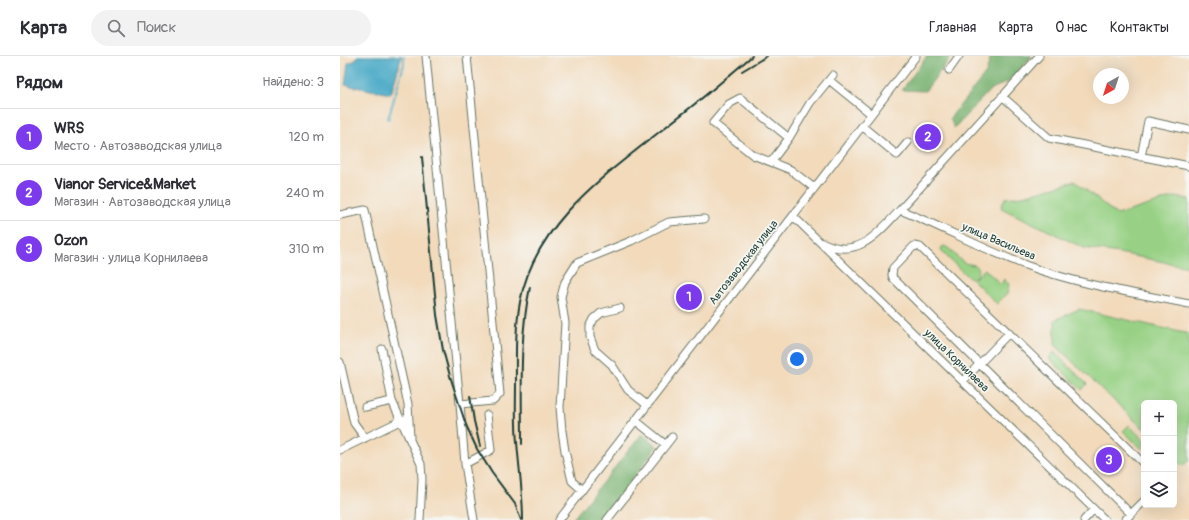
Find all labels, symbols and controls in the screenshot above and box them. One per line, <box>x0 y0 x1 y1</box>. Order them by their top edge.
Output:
search box <box>91 10 371 46</box>
text: Карта <box>20 16 67 40</box>
icon: search <box>105 17 127 39</box>
text: Поиск <box>137 18 176 37</box>
text: Главная <box>929 19 976 36</box>
text: Карта <box>998 19 1033 36</box>
text: О нас <box>1055 19 1088 36</box>
text: Контакты <box>1110 19 1169 36</box>
north arrow <box>1093 68 1129 104</box>
text: Рядом <box>16 72 63 93</box>
text: Найдено: 3 <box>262 74 324 90</box>
text: WRS <box>54 119 84 138</box>
pin: 2 <box>915 122 941 152</box>
text: 1 <box>26 129 32 145</box>
text: 120 m <box>288 129 324 145</box>
text: Место · Автозаводская улица <box>54 138 222 154</box>
text: Vianor Service&Market <box>54 175 196 194</box>
text: 2 <box>25 185 33 201</box>
text: 240 m <box>286 185 324 201</box>
text: Магазин · Автозаводская улица <box>54 194 231 210</box>
street label: Автозаводская улица <box>706 217 780 307</box>
street label: улица Васильева <box>959 220 1037 263</box>
text: Ozon <box>54 231 88 250</box>
text: 3 <box>25 241 33 257</box>
text: 310 m <box>288 241 324 257</box>
text: Магазин · улица Корнилаева <box>54 250 208 266</box>
pin: 1 <box>676 282 702 312</box>
street label: улица Корнилаева <box>921 326 992 394</box>
your location <box>787 349 807 369</box>
map controls <box>1141 400 1177 508</box>
button: + <box>1141 400 1177 436</box>
button: − <box>1141 436 1177 472</box>
pin: 3 <box>1096 445 1122 475</box>
button: layers <box>1141 472 1177 508</box>

